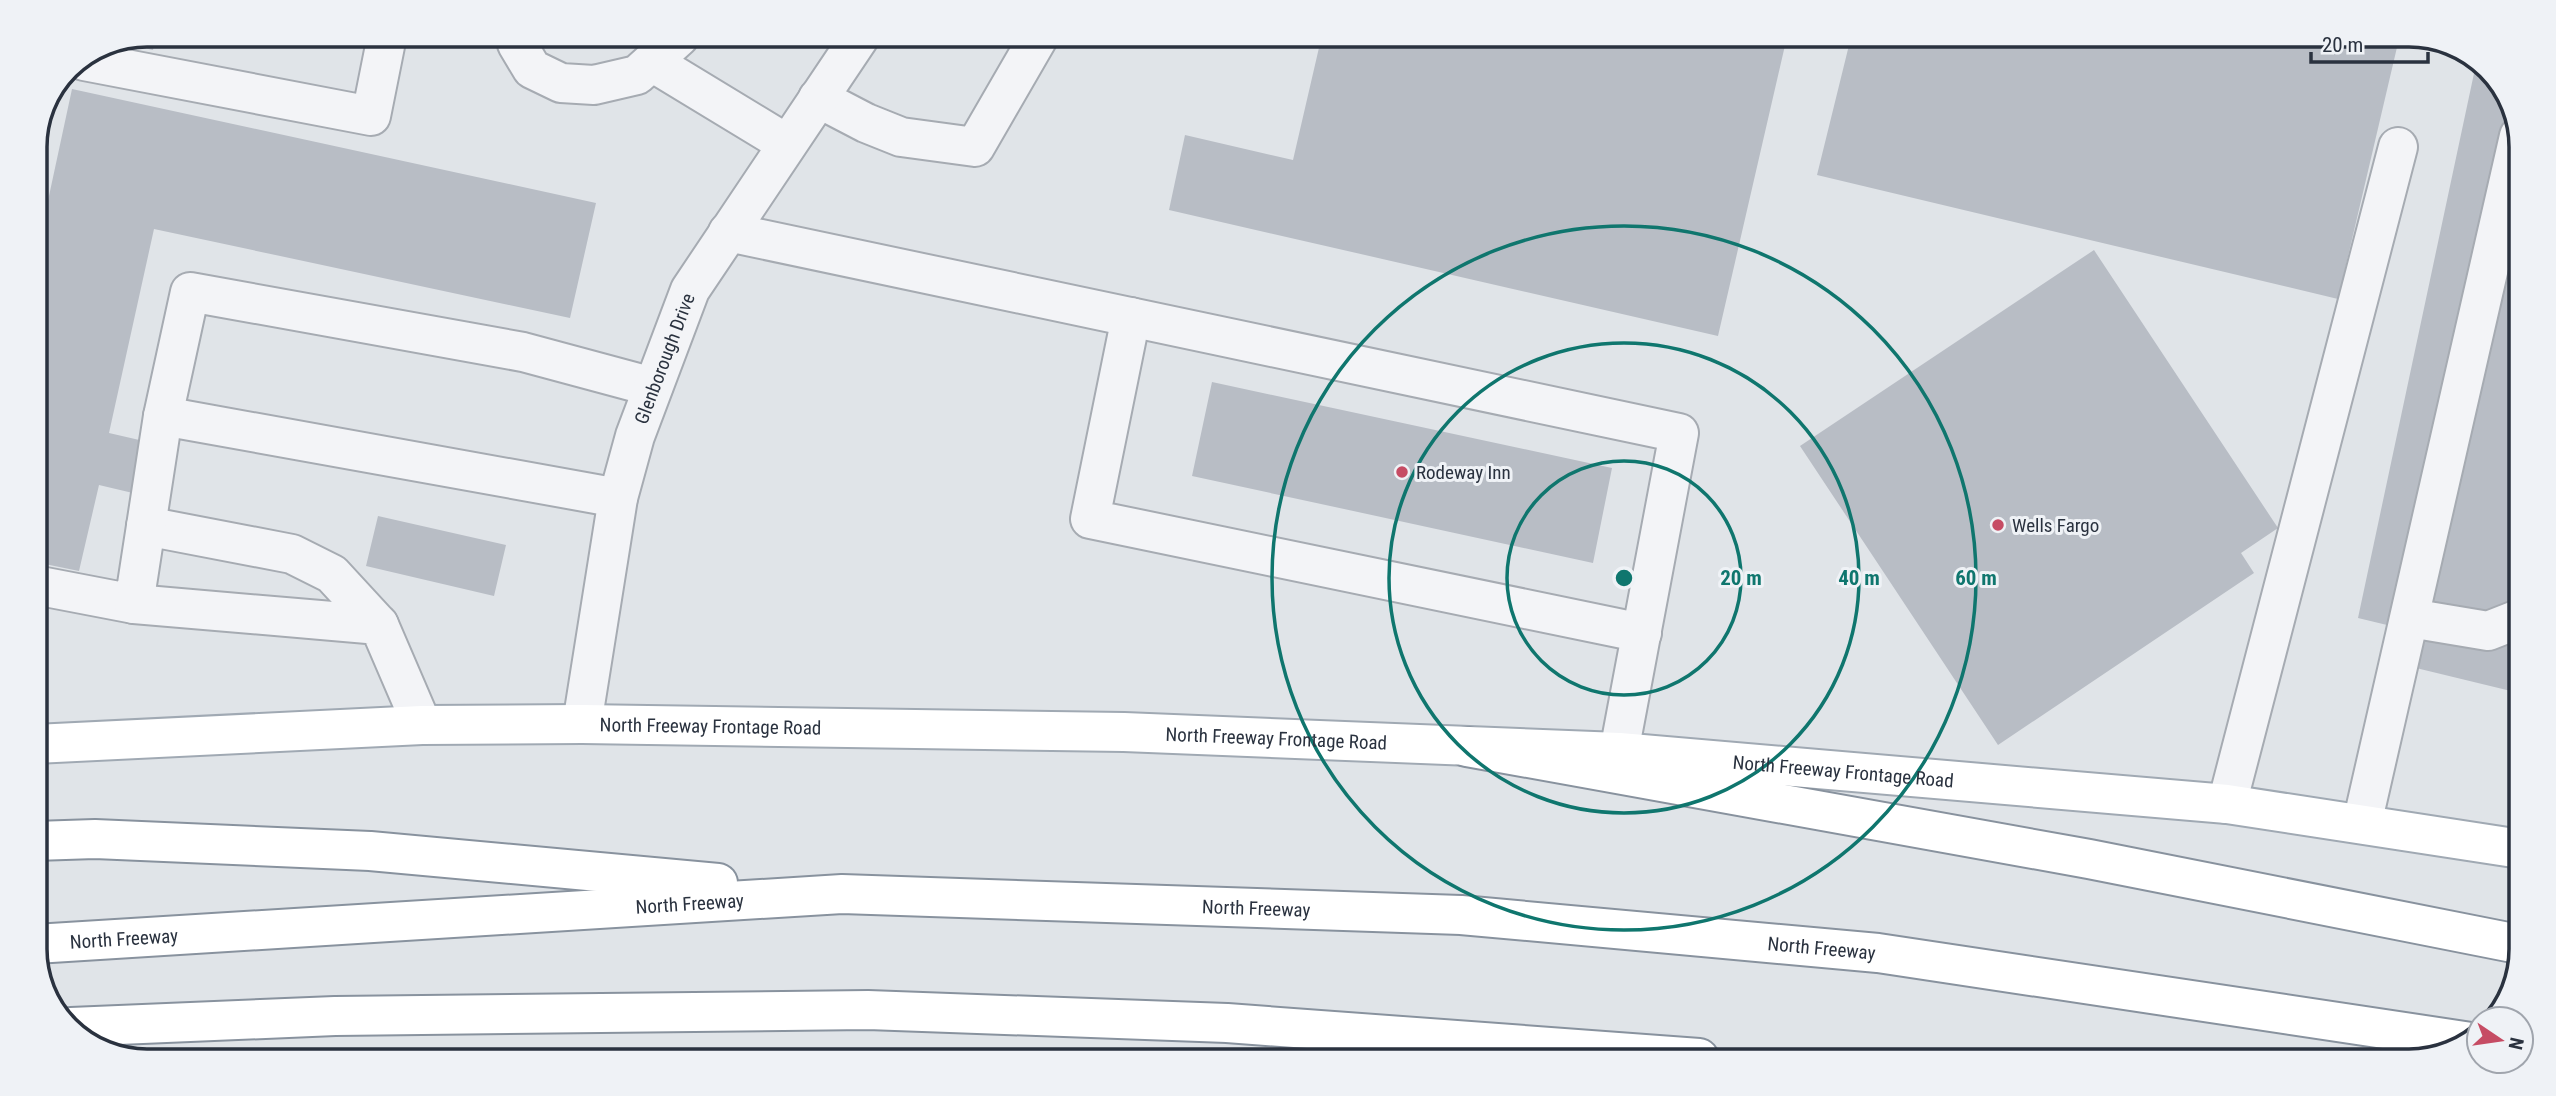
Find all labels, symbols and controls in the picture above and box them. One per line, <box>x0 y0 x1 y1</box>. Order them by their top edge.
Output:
scale bar <box>2311 21 2428 65</box>
text: 20 m <box>2322 33 2363 57</box>
street label: Glenborough Drive <box>629 290 699 427</box>
place label: Rodeway Inn <box>1416 461 1511 484</box>
marker: Rodeway Inn <box>1394 464 1410 480</box>
place label: Wells Fargo <box>2012 514 2099 537</box>
marker: Wells Fargo <box>1990 517 2006 533</box>
centre of rings <box>1612 566 1636 590</box>
text: 20 m <box>1720 566 1762 590</box>
text: 40 m <box>1838 566 1880 590</box>
text: 60 m <box>1955 566 1997 590</box>
street label: North Freeway Frontage Road <box>600 713 821 739</box>
street label: North Freeway Frontage Road <box>1165 722 1388 754</box>
street label: North Freeway Frontage Road <box>1732 750 1955 792</box>
street label: North Freeway <box>635 889 745 918</box>
street label: North Freeway <box>1202 895 1311 921</box>
street label: North Freeway <box>69 924 179 953</box>
street label: North Freeway <box>1767 931 1877 964</box>
north arrow <box>2465 1005 2535 1075</box>
text: N <box>2504 1035 2529 1052</box>

